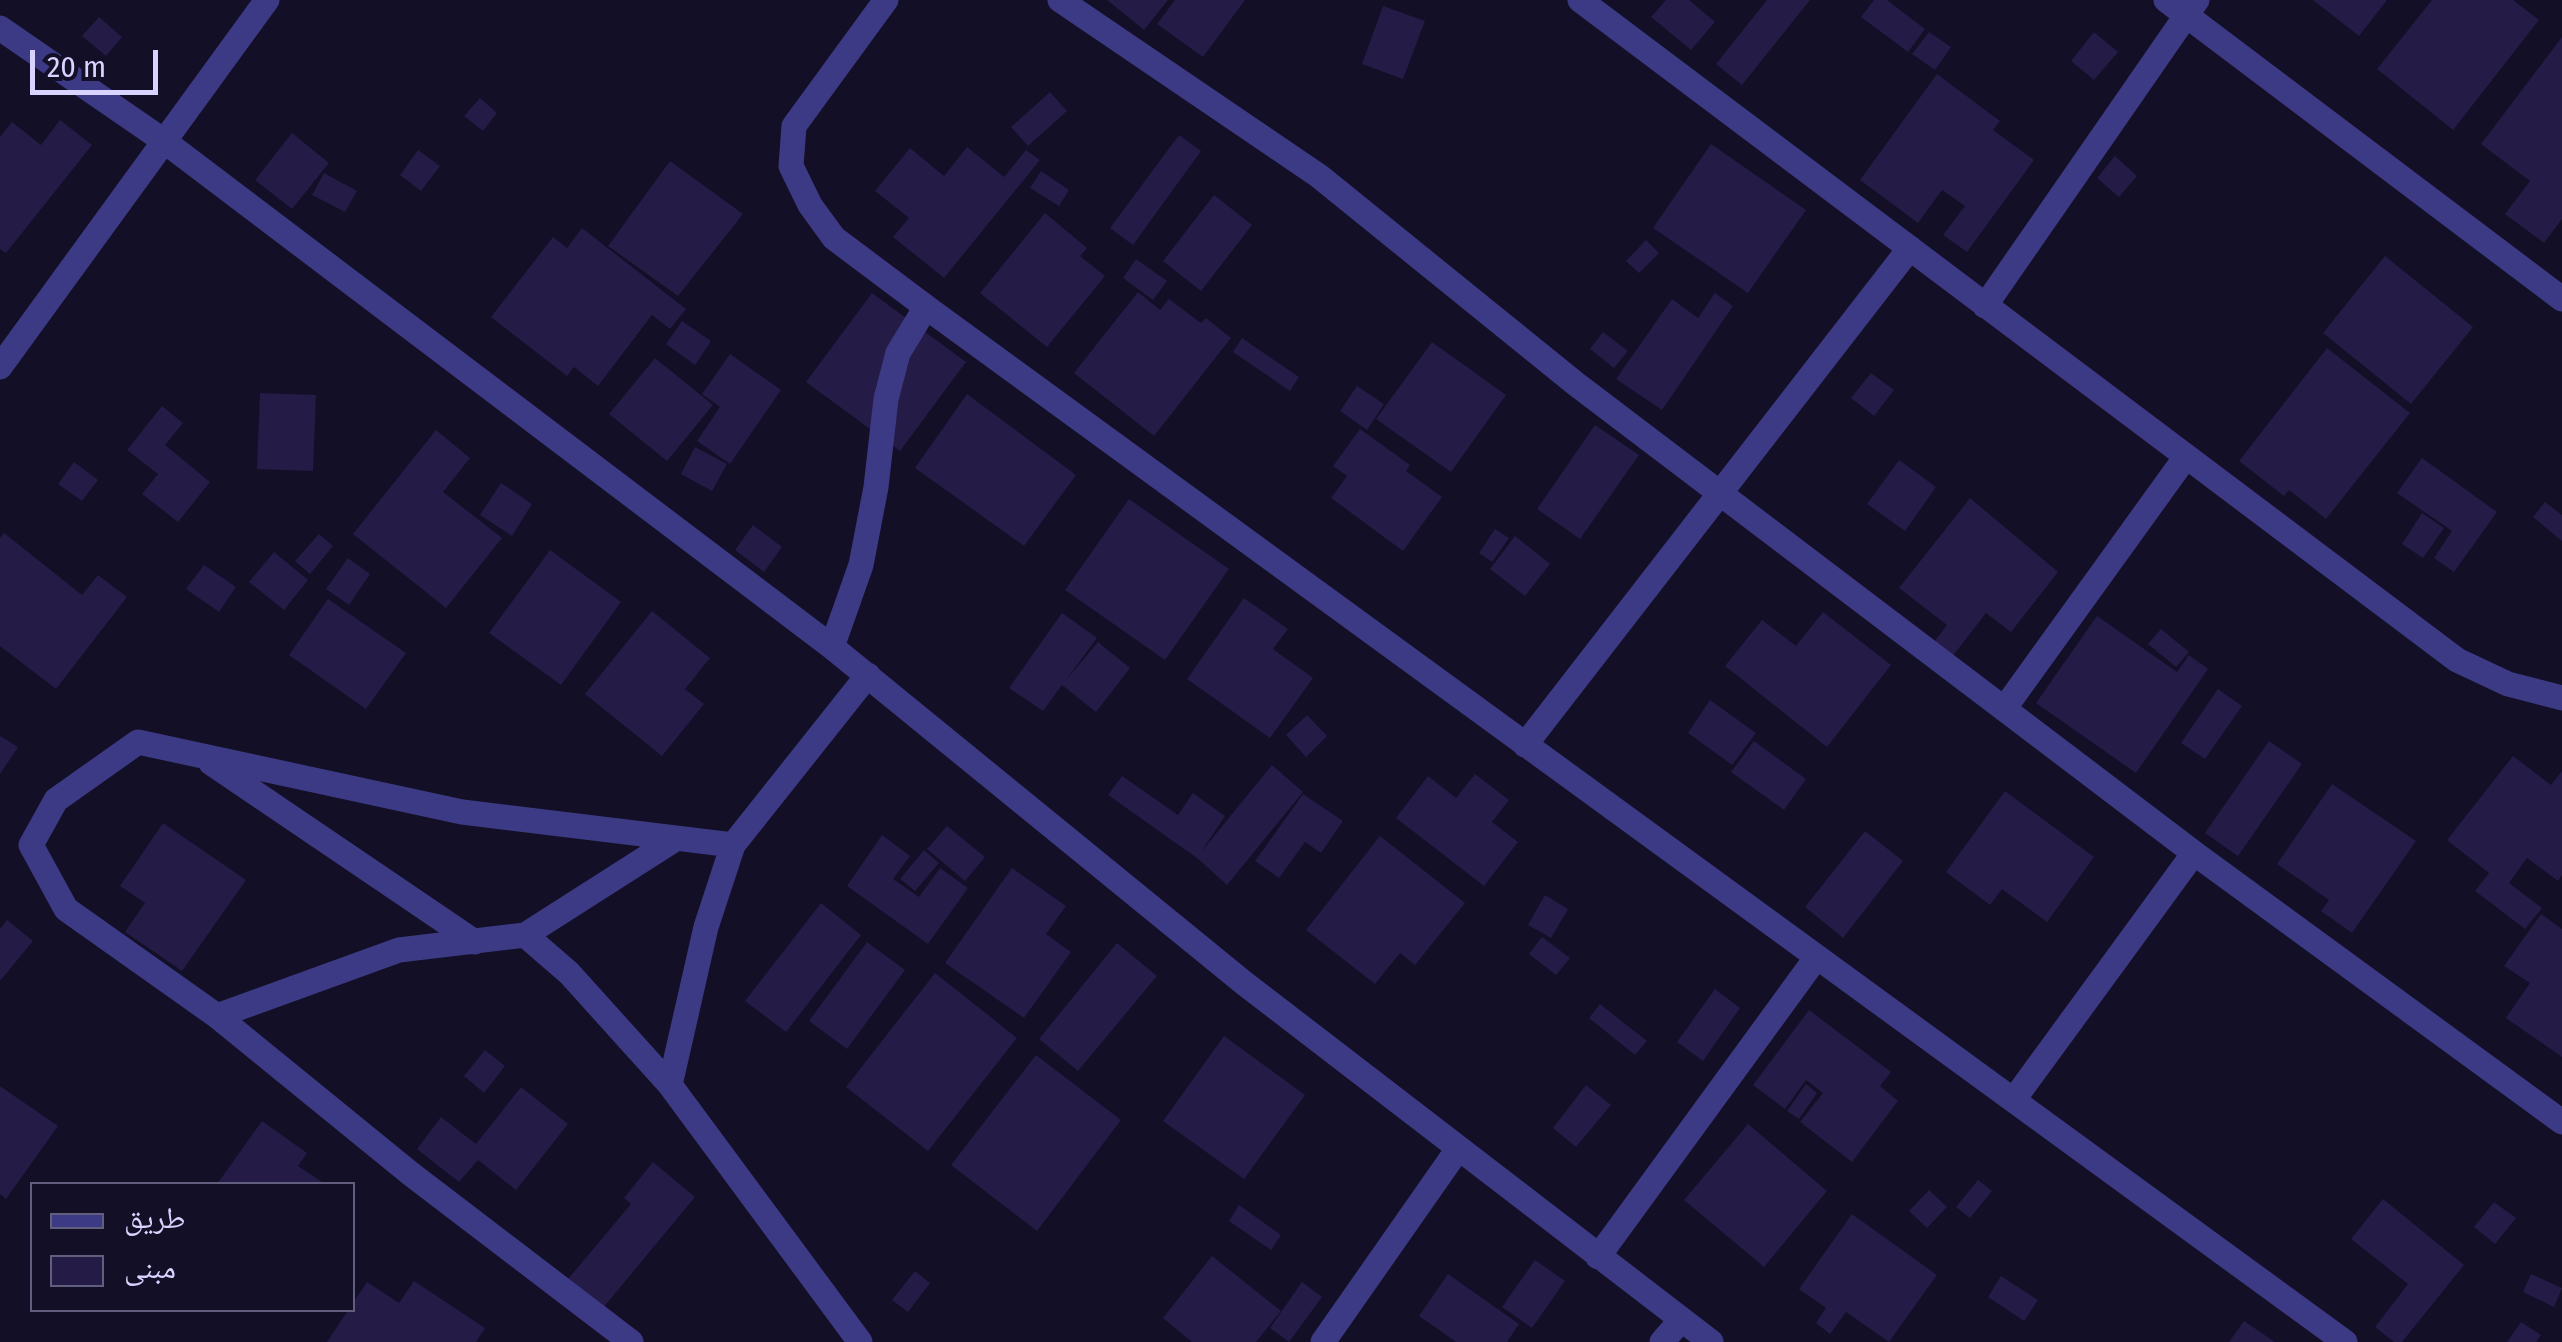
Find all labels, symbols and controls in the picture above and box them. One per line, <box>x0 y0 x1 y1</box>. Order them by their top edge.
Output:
scale bar <box>35 30 162 92</box>
text: 20 m <box>47 49 106 85</box>
legend <box>30 1182 355 1312</box>
text: طريق <box>124 1200 185 1236</box>
text: مبنى <box>124 1250 176 1286</box>

